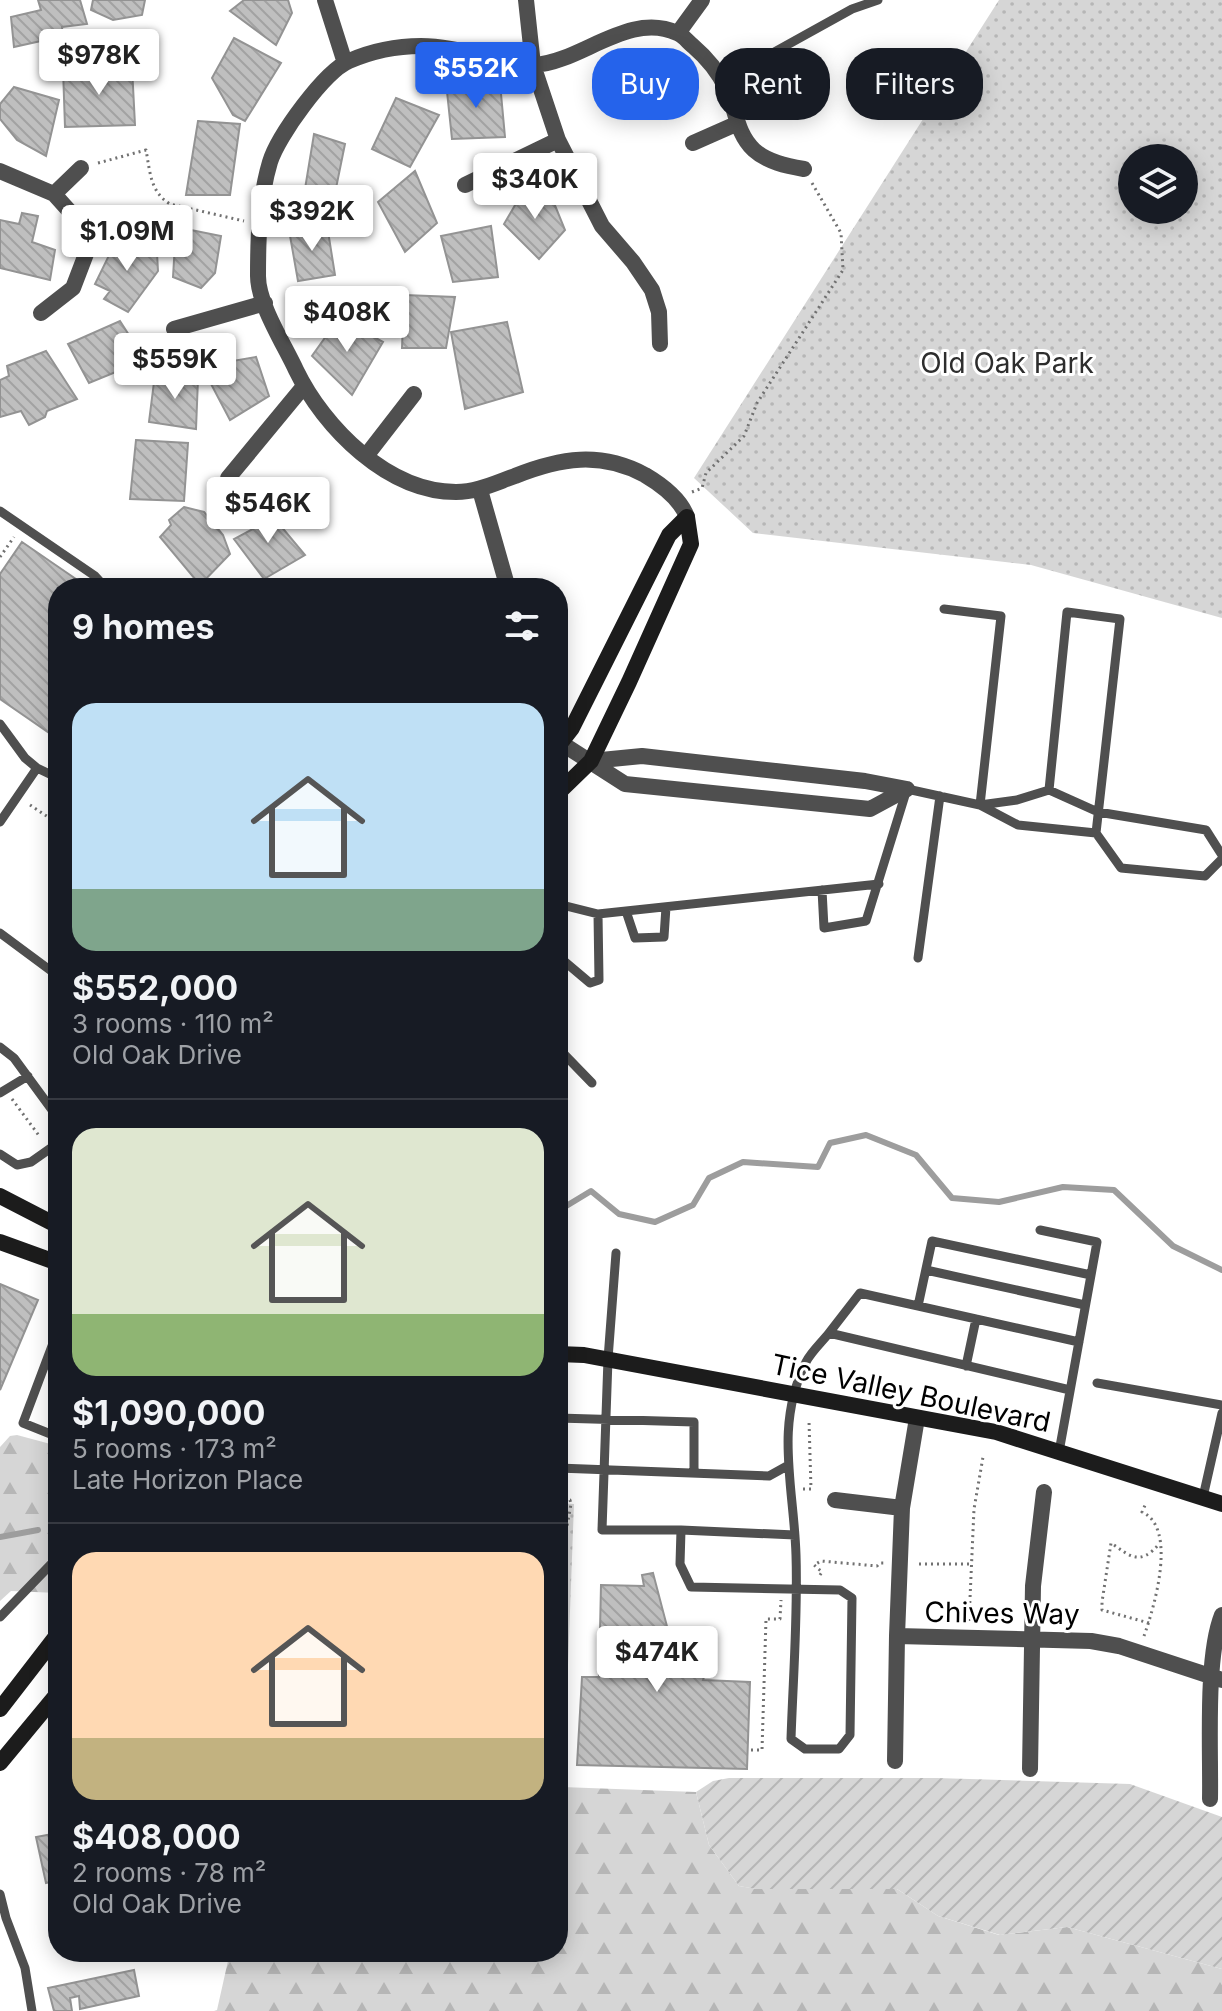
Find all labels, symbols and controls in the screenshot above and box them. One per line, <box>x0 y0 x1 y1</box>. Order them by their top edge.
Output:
pin: $978K <box>43 29 155 97</box>
text: $978K <box>57 39 141 70</box>
pin: $552K <box>420 42 532 110</box>
chip: Buy <box>592 48 699 120</box>
chip: Rent <box>715 48 830 120</box>
chip: Filters <box>846 48 983 120</box>
text: $552K <box>433 52 519 83</box>
map controls <box>1118 144 1198 224</box>
button: layers <box>1118 144 1198 224</box>
pin: $340K <box>479 153 591 221</box>
text: $340K <box>491 163 579 194</box>
pin: $392K <box>256 185 368 253</box>
text: $392K <box>269 195 355 226</box>
pin: $1.09M <box>62 205 192 273</box>
text: $1.09M <box>80 215 174 246</box>
pin: $408K <box>291 286 403 354</box>
text: $408K <box>303 296 391 327</box>
pin: $559K <box>119 333 231 401</box>
text: $559K <box>132 343 218 374</box>
park label: Old Oak Park <box>920 346 1094 380</box>
pin: $546K <box>212 477 324 545</box>
text: $546K <box>225 487 311 518</box>
icon: filters <box>500 604 544 648</box>
text: 9 homes <box>72 606 214 647</box>
icon: home <box>236 755 380 899</box>
text: $552,000 <box>72 967 238 1008</box>
text: 3 rooms · 110 m² <box>72 1008 274 1039</box>
text: Old Oak Drive <box>72 1039 242 1070</box>
icon: home <box>236 1180 380 1324</box>
street label: Tice Valley Boulevard <box>768 1347 1054 1439</box>
text: $1,090,000 <box>72 1392 265 1433</box>
text: 5 rooms · 173 m² <box>72 1433 277 1464</box>
text: Late Horizon Place <box>72 1464 303 1495</box>
street label: Chives Way <box>924 1595 1080 1631</box>
icon: home <box>236 1604 380 1748</box>
pin: $474K <box>601 1626 713 1694</box>
text: $474K <box>615 1636 699 1667</box>
text: $408,000 <box>72 1816 241 1857</box>
text: 2 rooms · 78 m² <box>72 1857 266 1888</box>
text: Old Oak Drive <box>72 1888 242 1919</box>

